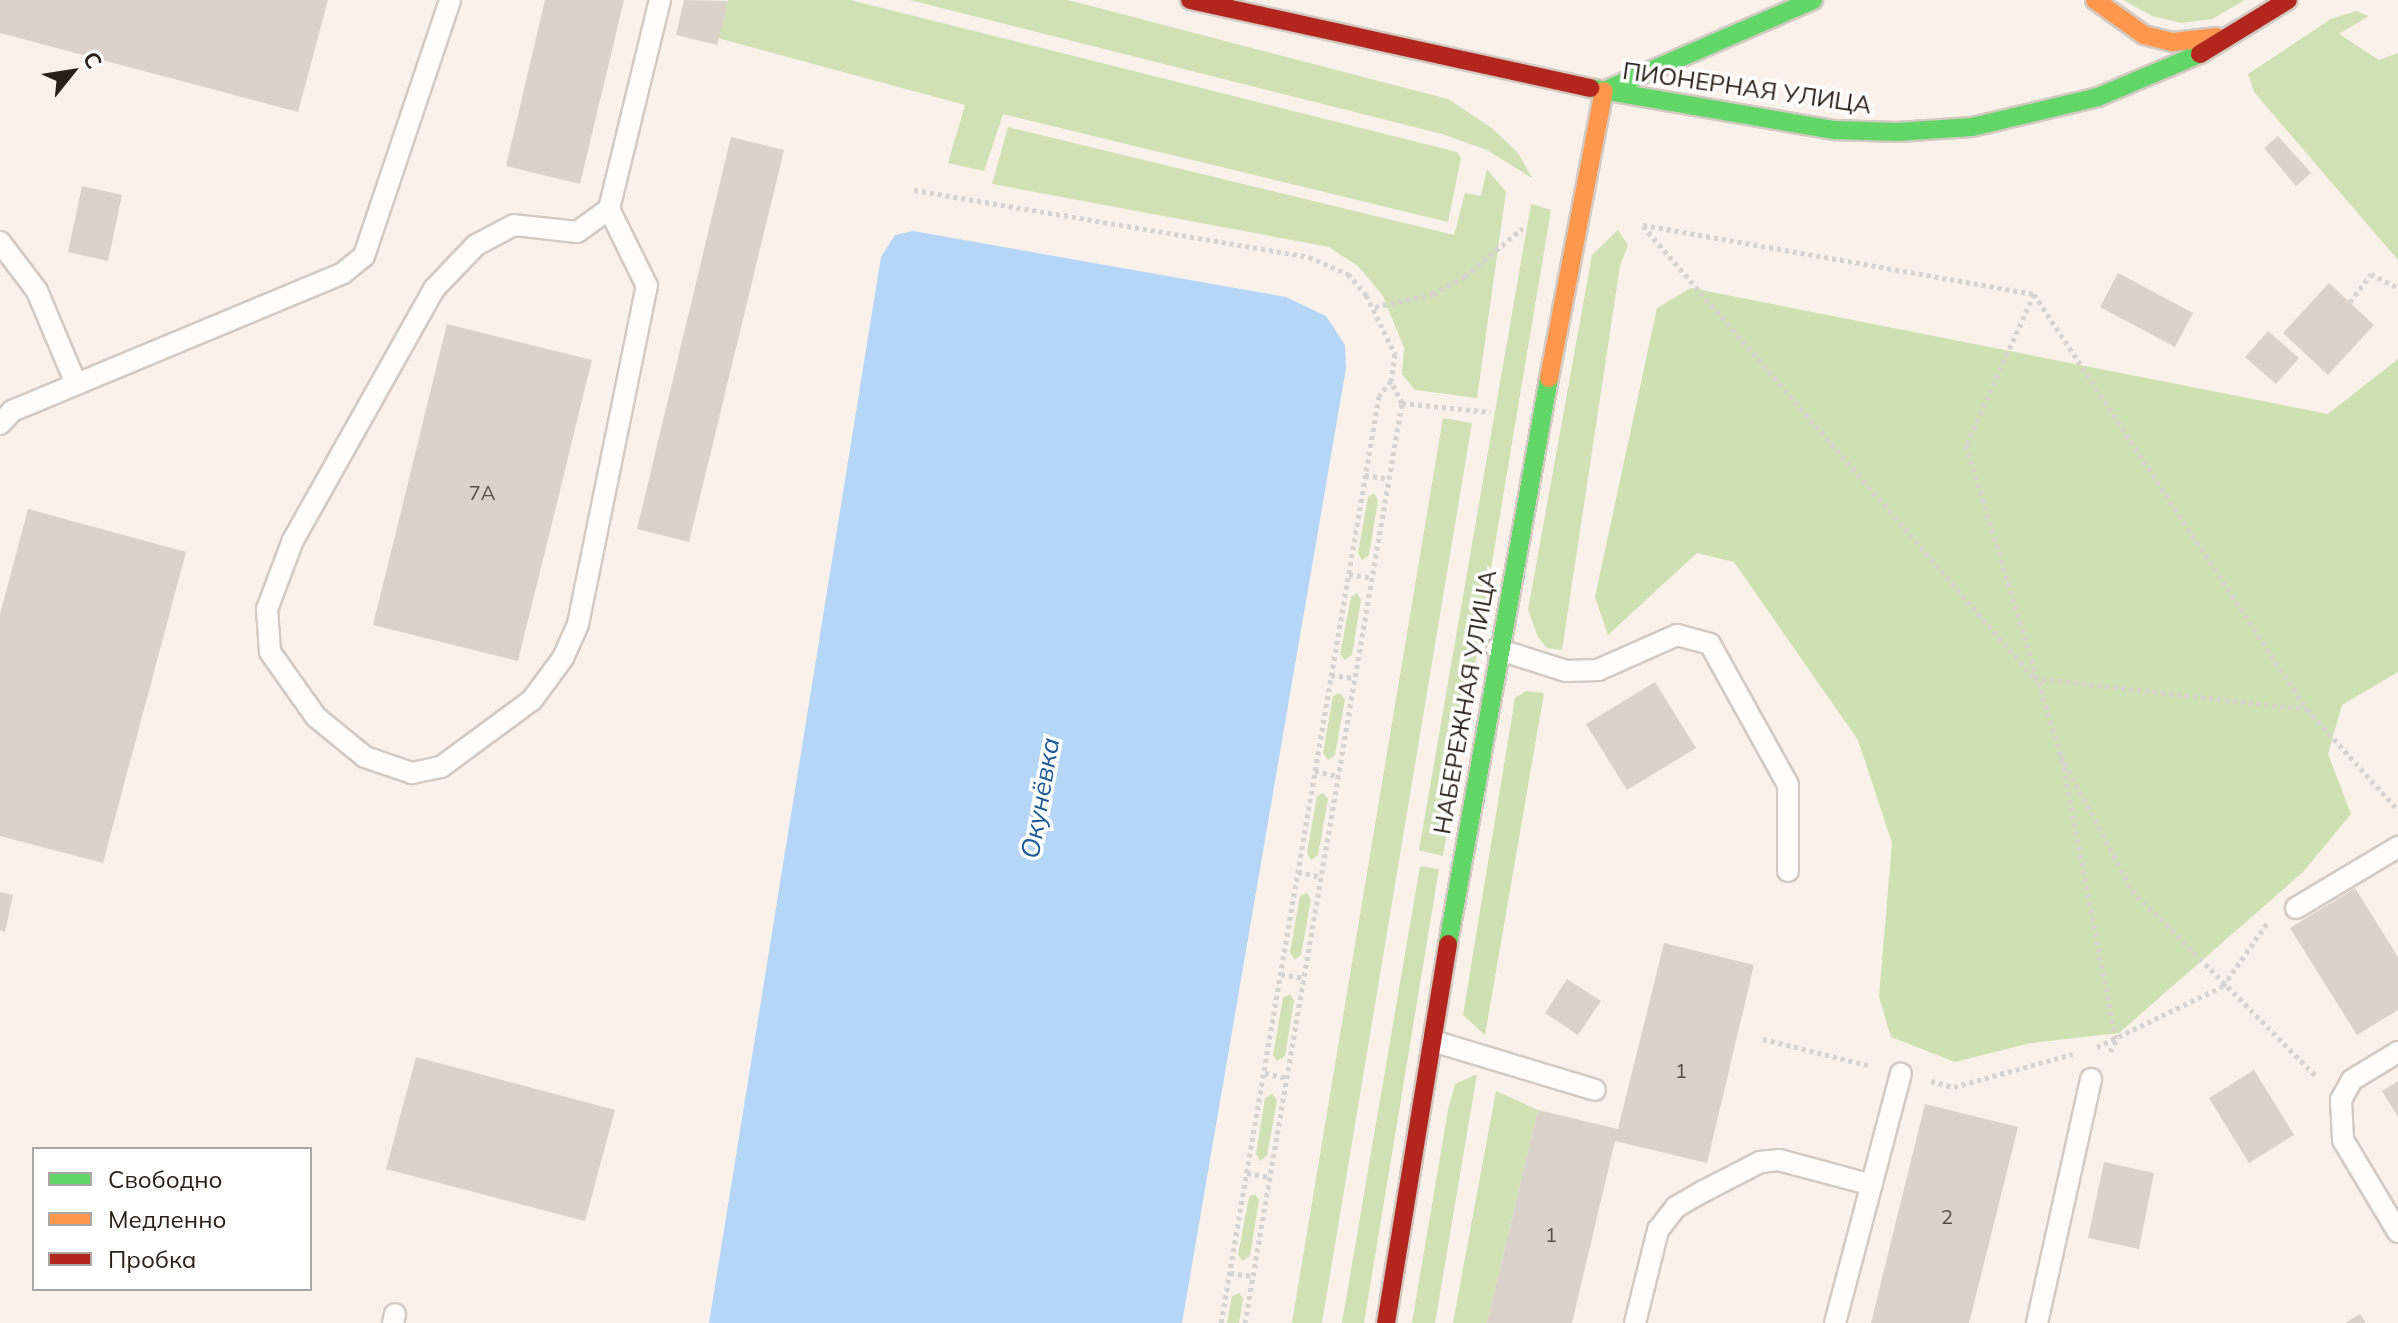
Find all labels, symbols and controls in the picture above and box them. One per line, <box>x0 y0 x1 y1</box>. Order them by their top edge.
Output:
north arrow <box>32 32 112 112</box>
text: С <box>77 46 109 74</box>
street label: ПИОНЕРНАЯ УЛИЦА <box>1621 56 1873 120</box>
house number: 7А <box>469 480 495 504</box>
street label: НАБЕРЕЖНАЯ УЛИЦА <box>1428 568 1502 836</box>
water label: Окунёвка <box>1014 735 1066 861</box>
house number: 1 <box>1675 1058 1687 1082</box>
legend <box>32 1147 312 1291</box>
text: Свободно <box>108 1164 223 1194</box>
text: Медленно <box>108 1204 227 1234</box>
house number: 2 <box>1941 1204 1953 1228</box>
house number: 1 <box>1545 1222 1557 1246</box>
text: Пробка <box>108 1244 196 1274</box>

